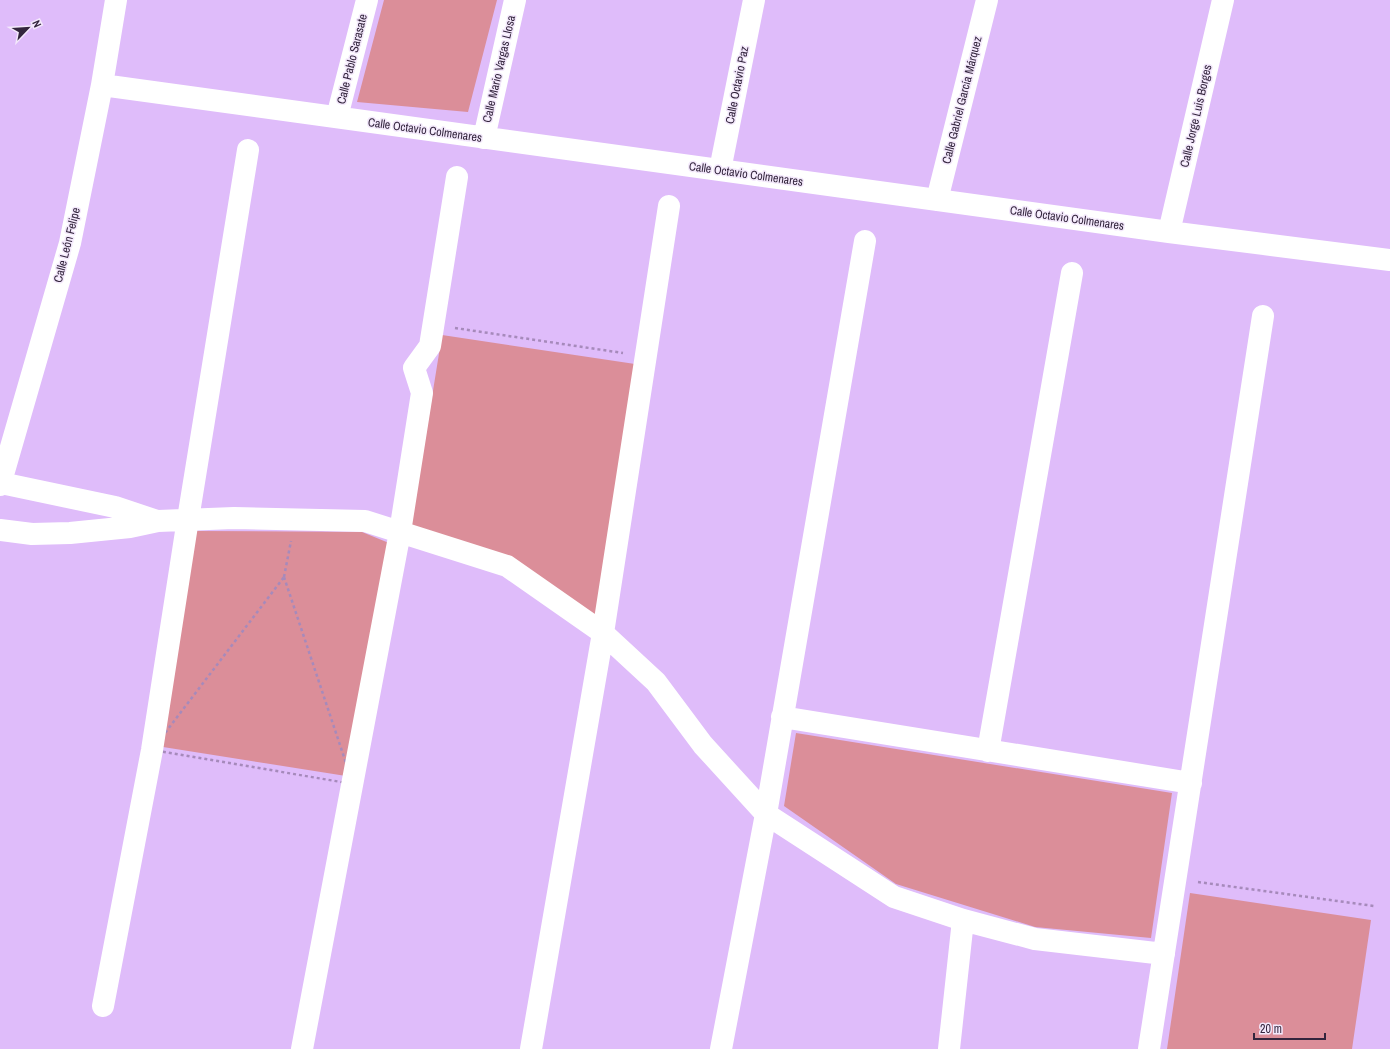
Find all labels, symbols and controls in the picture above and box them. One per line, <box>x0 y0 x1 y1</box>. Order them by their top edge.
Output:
north arrow <box>8 8 48 48</box>
street label: Calle Pablo Sarasate <box>333 12 371 106</box>
street label: Calle Mario Vargas Llosa <box>479 13 519 124</box>
text: N <box>29 18 45 30</box>
street label: Calle Gabriel García Márquez <box>938 35 986 165</box>
street label: Calle Octavio Paz <box>722 45 752 125</box>
street label: Calle Jorge Luis Borges <box>1176 63 1216 169</box>
street label: Calle Octavio Colmenares <box>367 114 483 146</box>
street label: Calle Octavio Colmenares <box>688 158 804 190</box>
street label: Calle Octavio Colmenares <box>1009 202 1125 234</box>
street label: Calle León Felipe <box>50 206 84 284</box>
scale bar <box>1254 1015 1325 1041</box>
text: 20 m <box>1260 1021 1282 1037</box>

